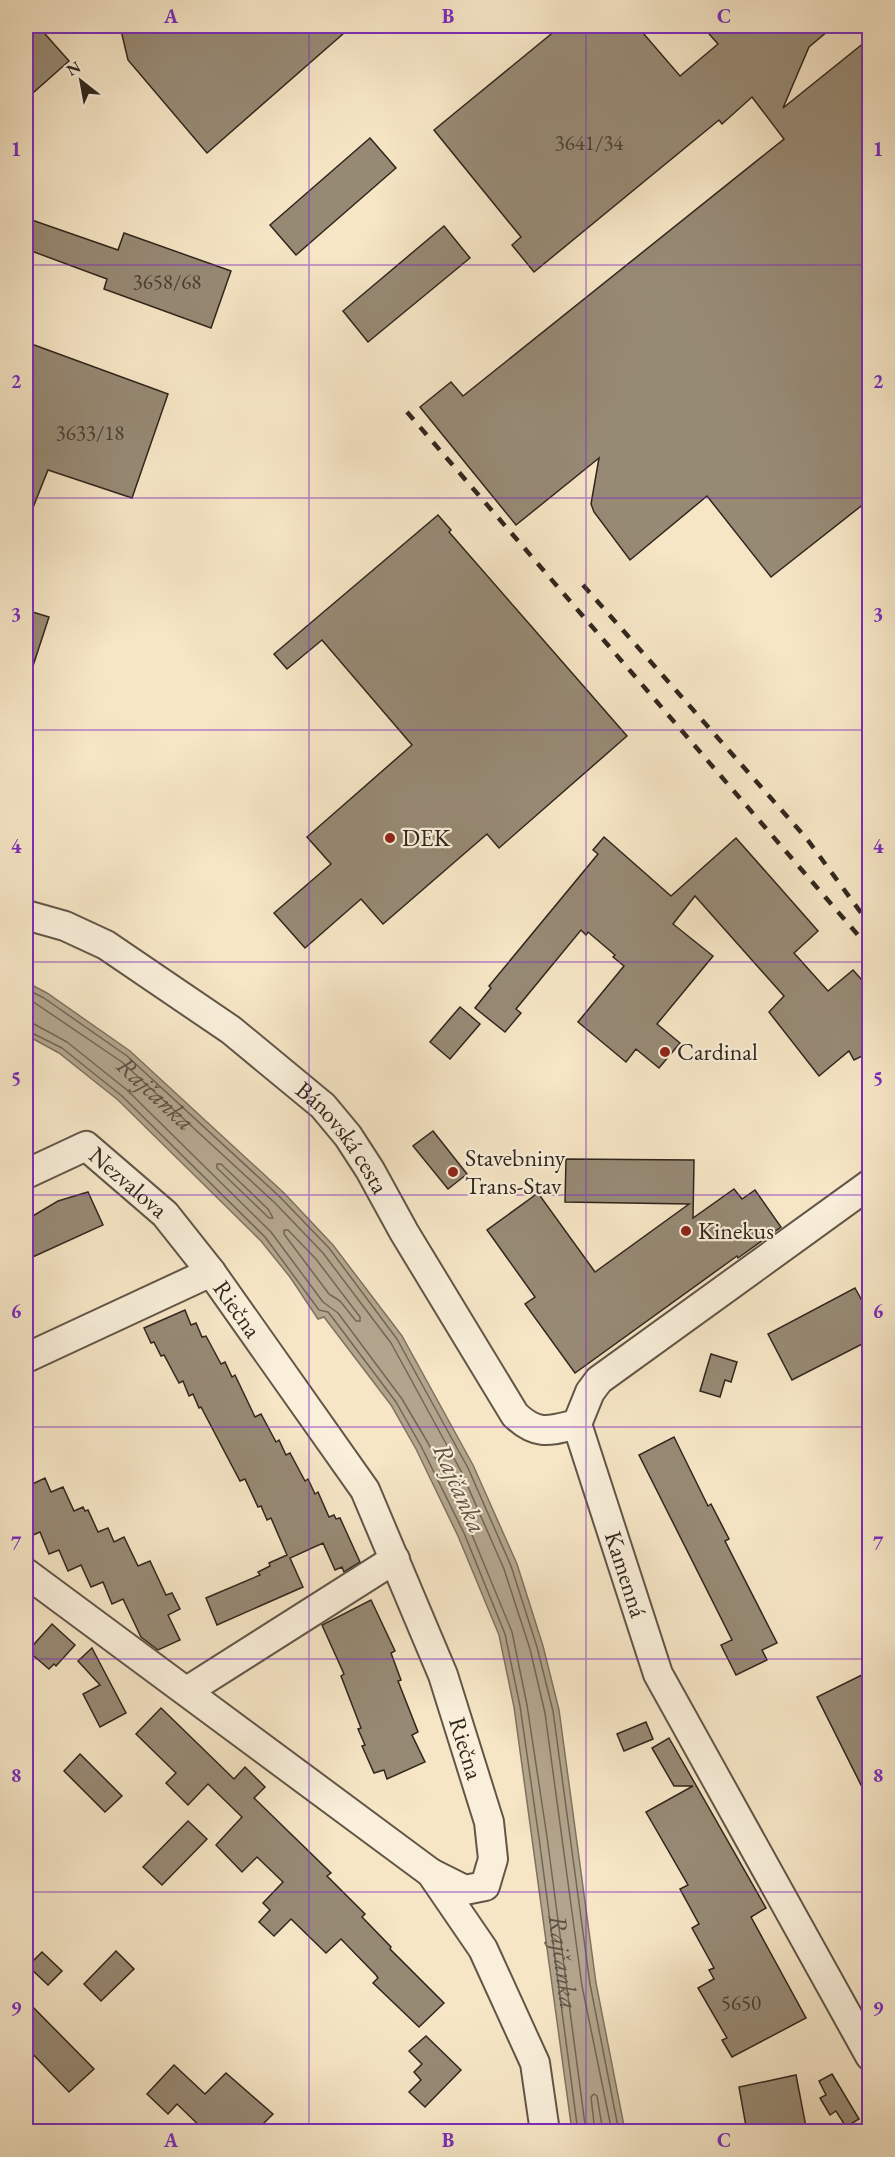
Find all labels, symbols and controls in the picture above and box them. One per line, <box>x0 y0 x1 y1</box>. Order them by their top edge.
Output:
text: A <box>163 3 179 29</box>
text: B <box>442 3 454 29</box>
text: C <box>717 3 731 29</box>
north arrow <box>51 51 111 111</box>
text: N <box>63 56 85 81</box>
house number: 3641/34 <box>555 129 624 156</box>
text: 1 <box>11 136 21 162</box>
text: 1 <box>873 136 883 162</box>
house number: 3658/68 <box>133 268 201 295</box>
text: 2 <box>11 368 22 394</box>
text: 2 <box>873 368 884 394</box>
house number: 3633/18 <box>56 419 124 446</box>
text: 3 <box>11 601 21 627</box>
text: 3 <box>873 601 883 627</box>
place label: DEK <box>402 822 451 853</box>
marker: DEK <box>383 831 397 845</box>
text: 4 <box>11 833 22 859</box>
text: 4 <box>873 833 884 859</box>
place label: Cardinal <box>677 1036 758 1067</box>
marker: Cardinal <box>658 1045 672 1059</box>
water label: Rajčanka <box>109 1049 202 1138</box>
text: 5 <box>11 1065 21 1091</box>
text: 5 <box>873 1065 883 1091</box>
street label: Bánovská cesta <box>290 1074 396 1199</box>
street label: Nezvalova <box>83 1140 175 1225</box>
place label: Stavebniny Trans-Stav <box>465 1142 566 1201</box>
marker: Stavebniny Trans-Stav <box>446 1165 460 1179</box>
place label: Kinekus <box>698 1215 774 1246</box>
marker: Kinekus <box>679 1224 693 1238</box>
street label: Riečna <box>207 1274 269 1344</box>
text: 6 <box>11 1298 22 1324</box>
text: 6 <box>873 1298 884 1324</box>
water label: Rajčanka <box>425 1438 495 1538</box>
street label: Kamenná <box>598 1527 655 1622</box>
text: 7 <box>11 1530 22 1556</box>
text: 7 <box>873 1530 884 1556</box>
street label: Riečna <box>442 1713 491 1784</box>
text: 8 <box>11 1762 21 1788</box>
text: 8 <box>873 1762 883 1788</box>
water label: Rajčanka <box>540 1913 587 2011</box>
house number: 5650 <box>721 1989 761 2016</box>
text: 9 <box>11 1995 22 2021</box>
text: 9 <box>873 1995 884 2021</box>
text: A <box>163 2127 179 2153</box>
text: B <box>442 2127 454 2153</box>
text: C <box>717 2127 731 2153</box>

